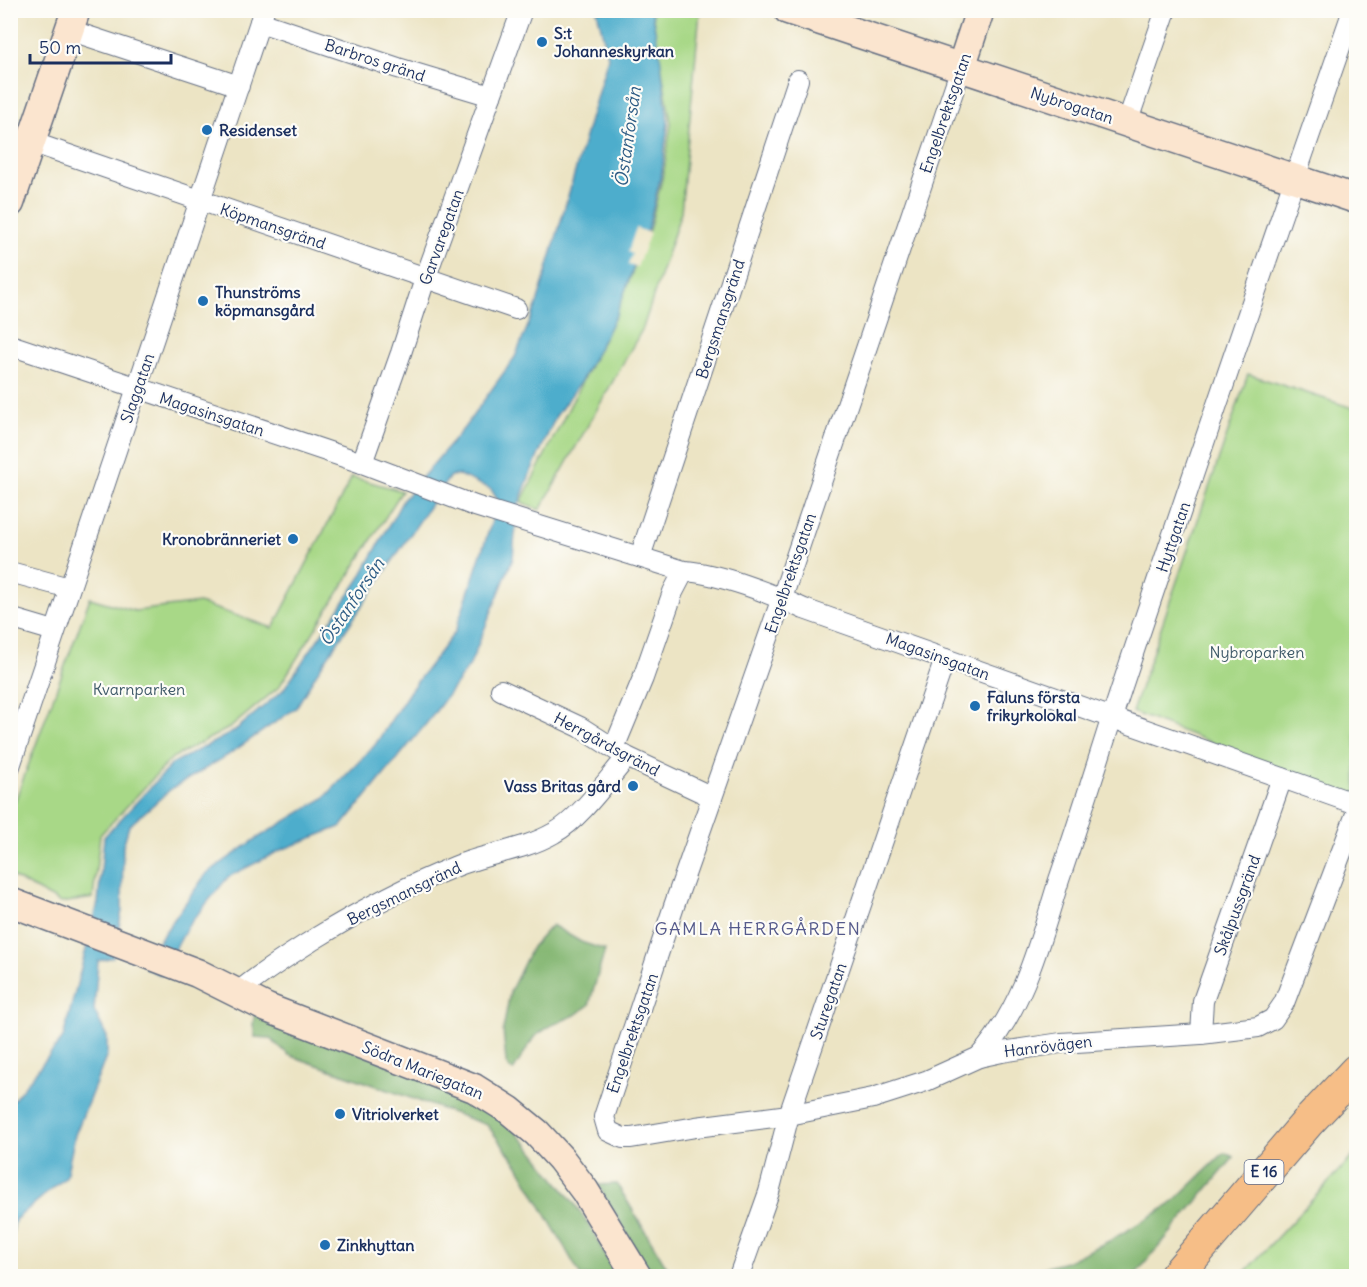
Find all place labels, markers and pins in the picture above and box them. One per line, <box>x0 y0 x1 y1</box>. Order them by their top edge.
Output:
place label: S:t Johanneskyrkan <box>554 23 674 62</box>
marker: S:t Johanneskyrkan <box>535 35 549 49</box>
place label: Residenset <box>219 120 297 140</box>
marker: Residenset <box>200 123 214 137</box>
place label: Thunströms köpmansgård <box>215 282 315 321</box>
marker: Thunströms köpmansgård <box>196 294 210 308</box>
place label: Kronobränneriet <box>162 529 282 549</box>
marker: Kronobränneriet <box>286 532 300 546</box>
place label: Faluns första frikyrkolokal <box>987 687 1080 726</box>
marker: Faluns första frikyrkolokal <box>968 699 982 713</box>
place label: Vass Britas gård <box>504 776 622 797</box>
marker: Vass Britas gård <box>626 779 640 793</box>
place label: Vitriolverket <box>352 1104 439 1124</box>
marker: Vitriolverket <box>333 1107 347 1121</box>
place label: Zinkhyttan <box>337 1235 415 1256</box>
marker: Zinkhyttan <box>318 1238 332 1252</box>

